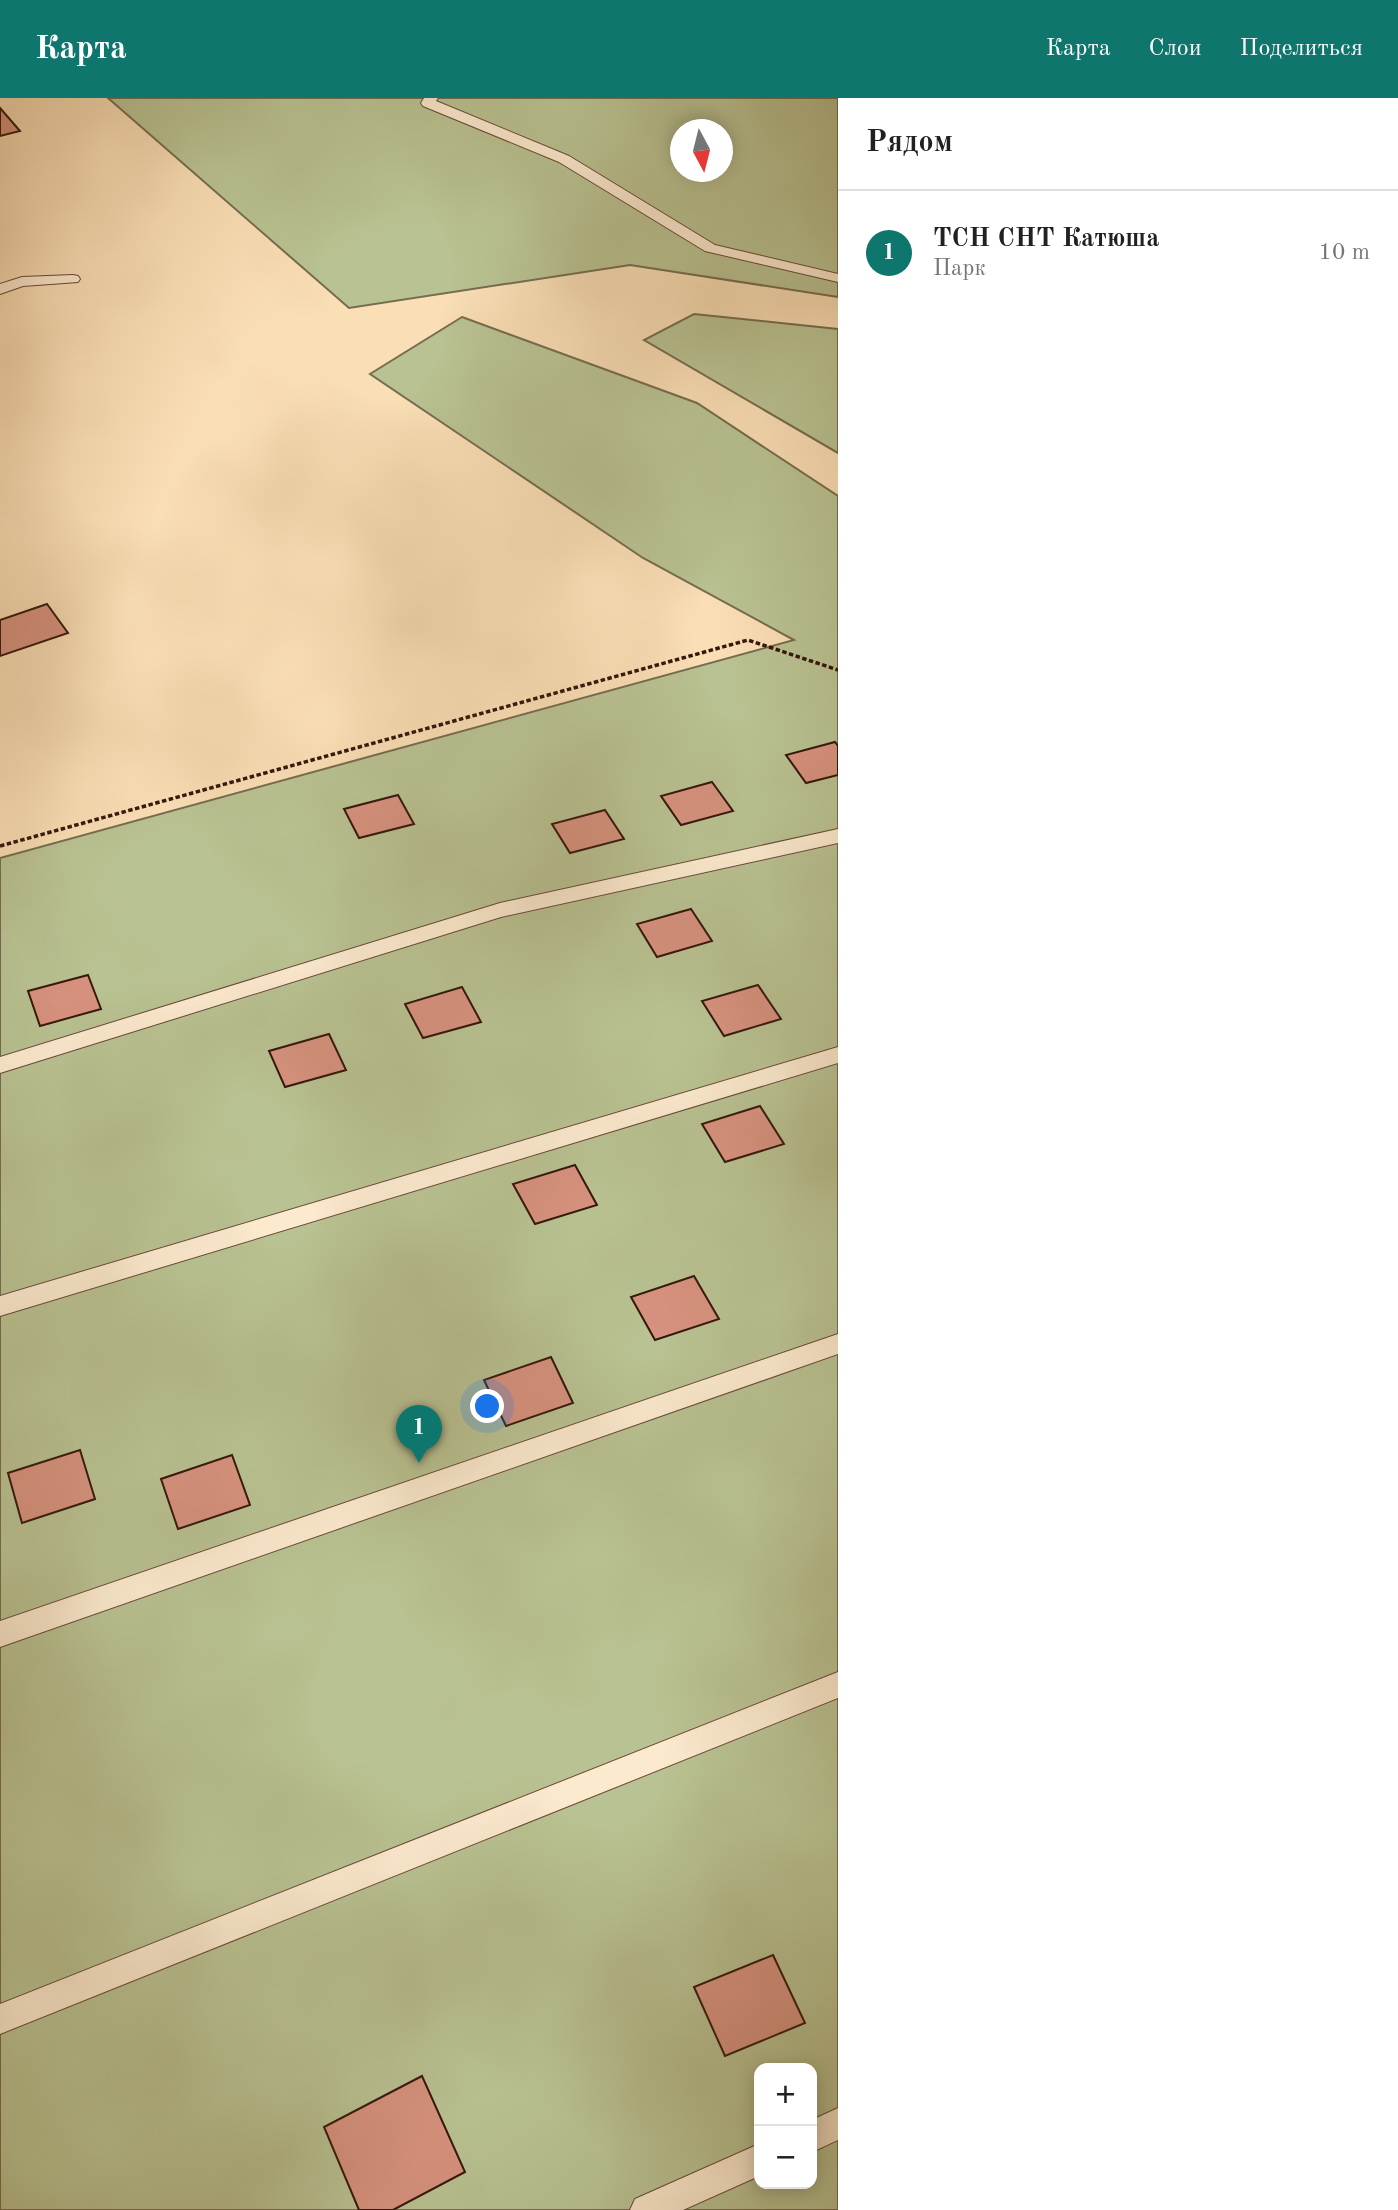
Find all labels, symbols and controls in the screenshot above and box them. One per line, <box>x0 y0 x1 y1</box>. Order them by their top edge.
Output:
text: Карта <box>35 33 127 66</box>
text: Карта <box>1046 37 1111 61</box>
text: Слои <box>1149 37 1202 61</box>
text: Поделиться <box>1240 37 1363 61</box>
north arrow <box>670 119 733 182</box>
text: Рядом <box>866 128 953 158</box>
text: ТСН СНТ Катюша <box>933 226 1159 252</box>
text: 1 <box>882 241 896 264</box>
text: 10 m <box>1319 241 1370 264</box>
text: Парк <box>933 257 986 280</box>
your location <box>470 1389 504 1423</box>
pin: 1 <box>396 1405 442 1463</box>
map controls <box>754 2063 817 2189</box>
button: + <box>754 2063 817 2126</box>
button: − <box>754 2126 817 2189</box>

